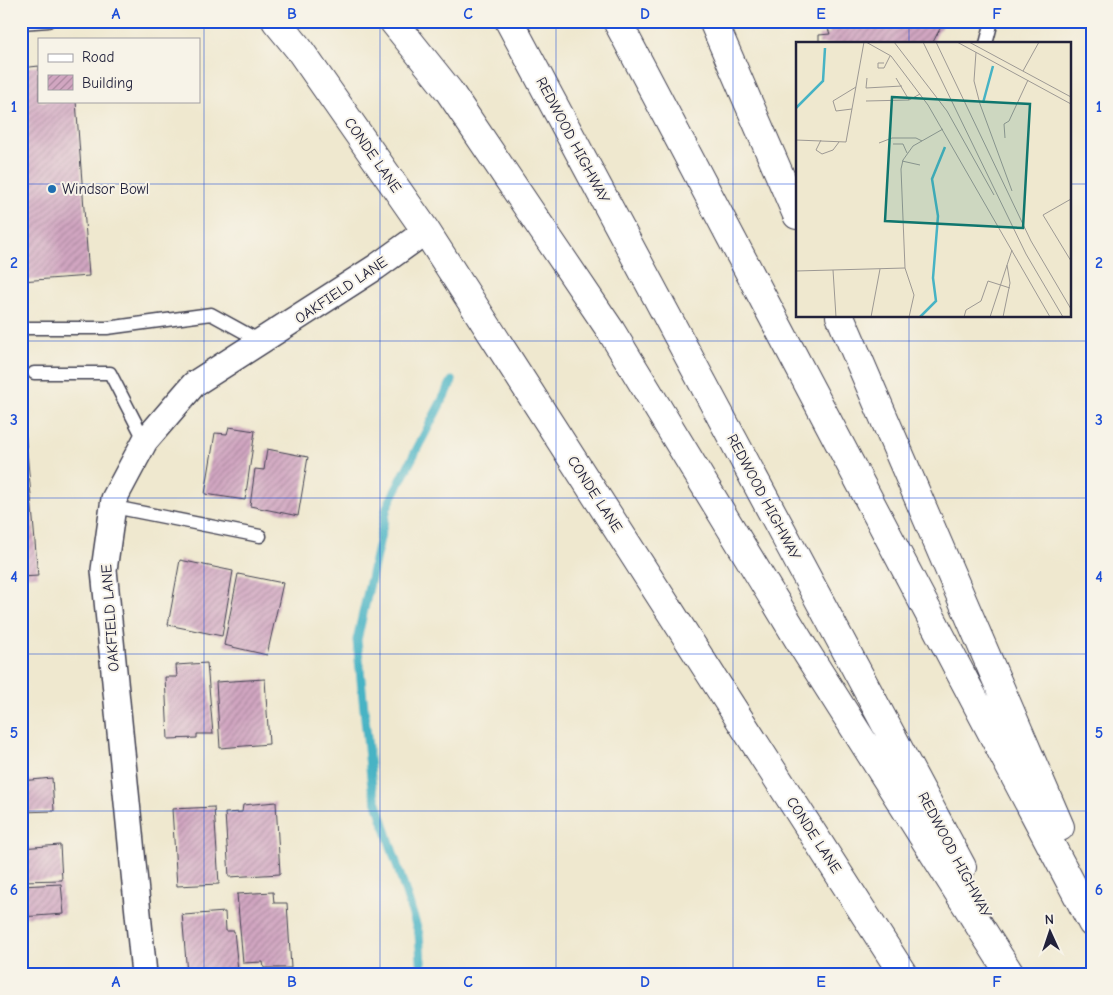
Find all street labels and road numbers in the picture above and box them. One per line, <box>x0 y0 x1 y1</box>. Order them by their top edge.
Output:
street label: REDWOOD HIGHWAY <box>532 74 614 206</box>
street label: CONDE LANE <box>341 114 405 196</box>
street label: OAKFIELD LANE <box>291 253 391 327</box>
street label: REDWOOD HIGHWAY <box>723 431 805 563</box>
street label: CONDE LANE <box>564 452 626 536</box>
street label: OAKFIELD LANE <box>97 564 123 672</box>
street label: REDWOOD HIGHWAY <box>914 789 996 921</box>
street label: CONDE LANE <box>783 793 845 877</box>

